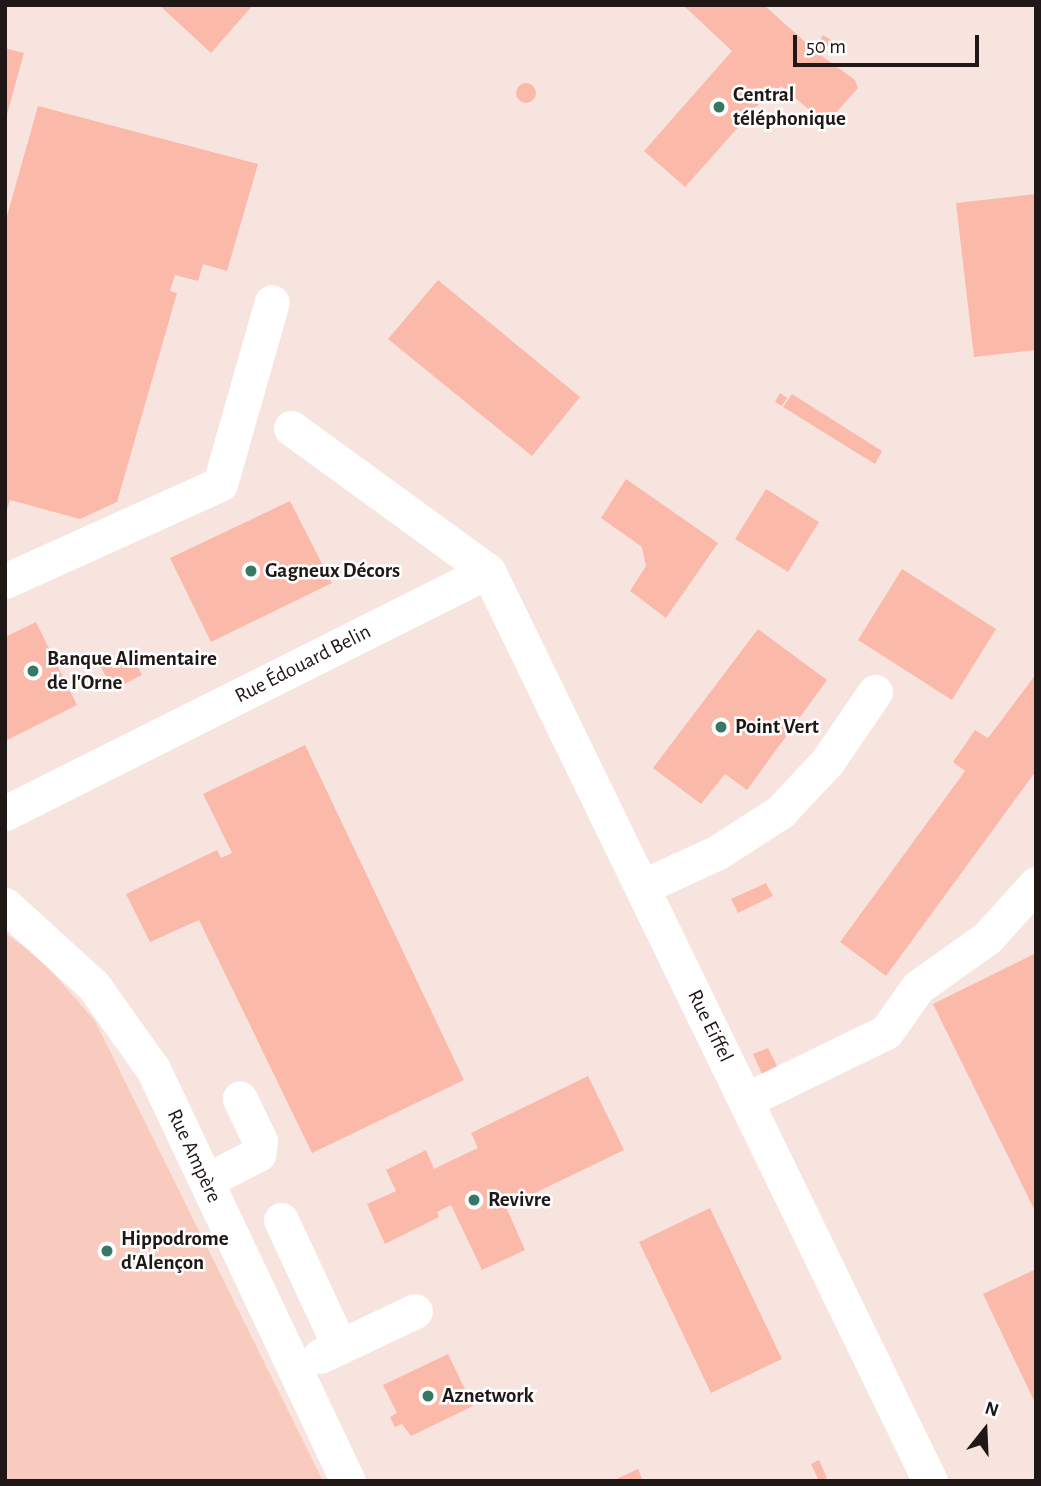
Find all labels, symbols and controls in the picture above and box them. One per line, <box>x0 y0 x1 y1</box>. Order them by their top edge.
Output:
scale bar <box>796 21 982 65</box>
text: 50 m <box>806 36 846 57</box>
place label: Central téléphonique <box>733 82 846 132</box>
marker: Central téléphonique <box>711 99 727 115</box>
place label: Gagneux Décors <box>265 558 400 584</box>
marker: Gagneux Décors <box>243 563 259 579</box>
street label: Rue Édouard Belin <box>231 619 375 709</box>
place label: Banque Alimentaire de l'Orne <box>47 646 217 696</box>
marker: Banque Alimentaire de l'Orne <box>25 663 41 679</box>
place label: Point Vert <box>735 714 819 740</box>
marker: Point Vert <box>713 719 729 735</box>
street label: Rue Eiffel <box>682 986 738 1066</box>
street label: Rue Ampère <box>161 1105 227 1207</box>
place label: Revivre <box>488 1187 551 1213</box>
marker: Revivre <box>466 1192 482 1208</box>
place label: Hippodrome d'Alençon <box>121 1226 229 1276</box>
marker: Hippodrome d'Alençon <box>99 1243 115 1259</box>
place label: Aznetwork <box>442 1383 534 1409</box>
marker: Aznetwork <box>420 1388 436 1404</box>
north arrow <box>950 1395 1020 1465</box>
text: N <box>982 1398 1001 1421</box>

